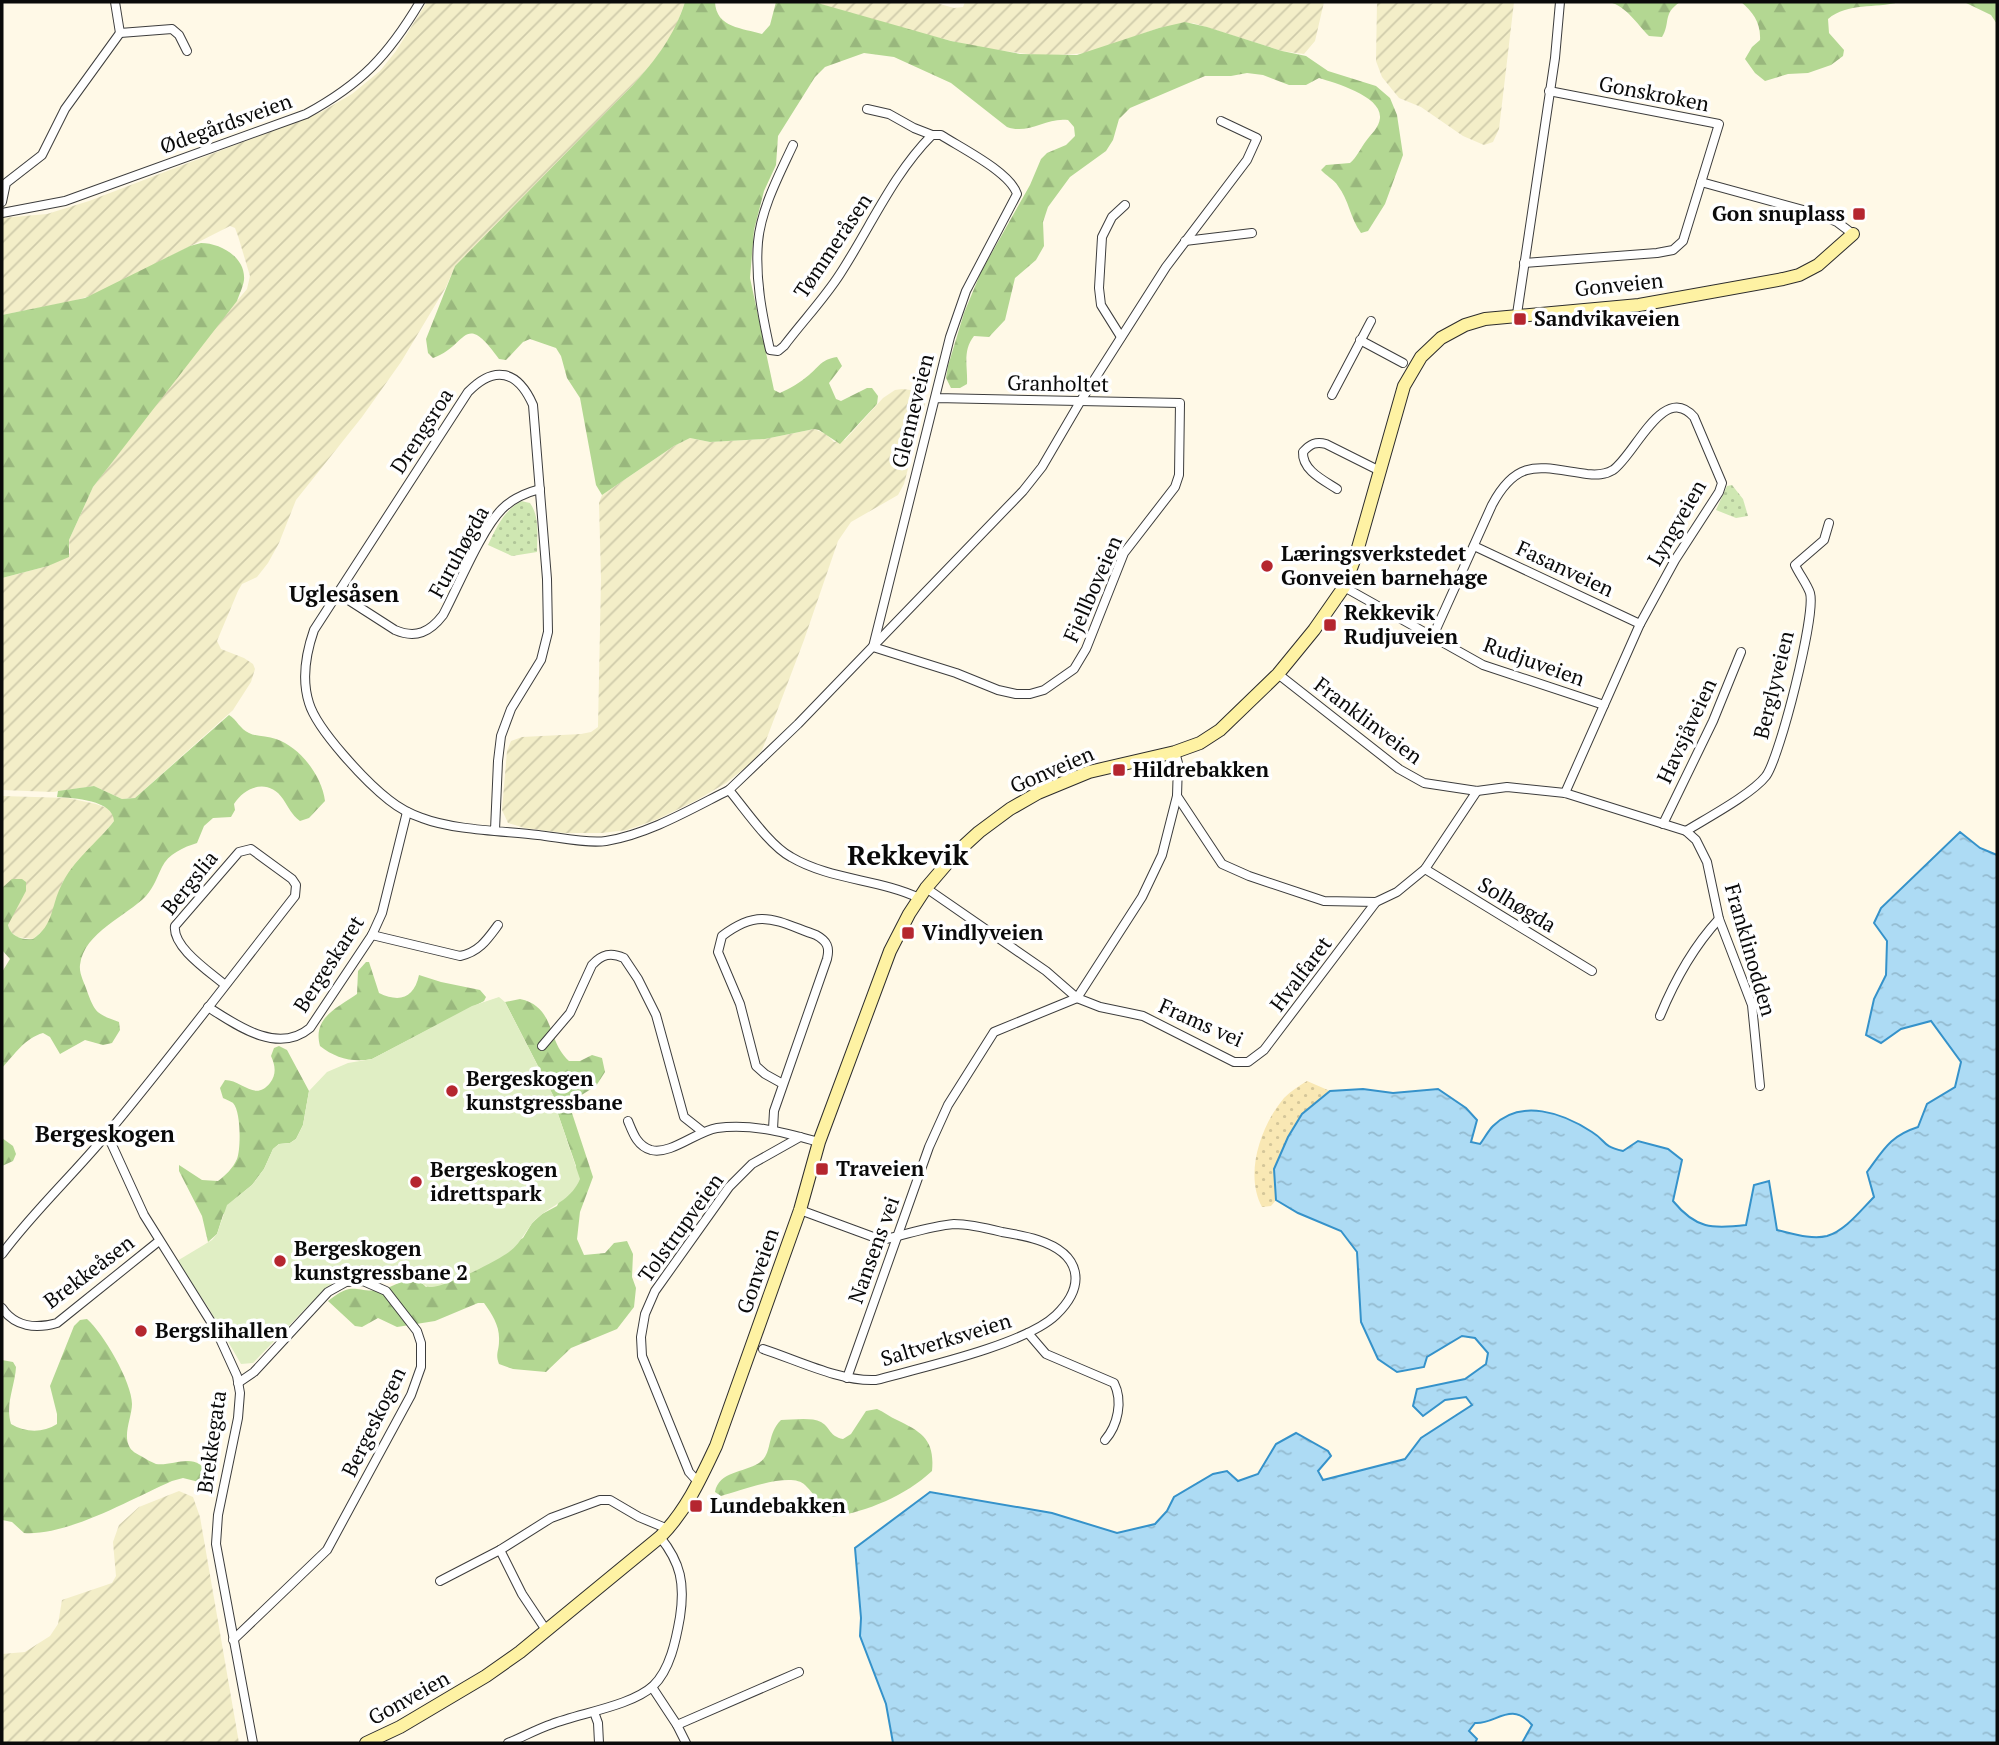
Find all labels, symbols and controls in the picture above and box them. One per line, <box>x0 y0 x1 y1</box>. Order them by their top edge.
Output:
street label: Gonskroken <box>1597 69 1712 118</box>
street label: Ødegårdsveien <box>156 86 296 160</box>
street label: Tømmeråsen <box>787 187 878 303</box>
place label: Gon snuplass <box>1712 199 1845 227</box>
marker: Gon snuplass <box>1851 206 1867 222</box>
street label: Gonveien <box>1573 265 1665 303</box>
place label: Sandvikaveien <box>1534 304 1680 332</box>
marker: Sandvikaveien <box>1512 311 1528 327</box>
street label: Glenneveien <box>884 350 940 471</box>
street label: Granholtet <box>1007 368 1109 398</box>
street label: Drengsroa <box>383 382 459 479</box>
street label: Lyngveien <box>1640 474 1712 571</box>
street label: Furuhøgda <box>421 500 495 602</box>
street label: Fjellboveien <box>1056 531 1128 646</box>
street label: Fasanveien <box>1512 533 1619 603</box>
place label: Læringsverkstedet Gonveien barnehage <box>1281 539 1488 591</box>
marker: Læringsverkstedet Gonveien barnehage <box>1259 558 1275 574</box>
district label: Uglesåsen <box>289 578 399 609</box>
place label: Rekkevik Rudjuveien <box>1344 598 1459 650</box>
marker: Rekkevik Rudjuveien <box>1322 617 1338 633</box>
street label: Berglyveien <box>1746 627 1800 742</box>
street label: Rudjuveien <box>1480 630 1589 692</box>
street label: Franklinveien <box>1309 670 1429 770</box>
street label: Havsjåveien <box>1650 673 1723 787</box>
street label: Gonveien <box>1005 739 1098 799</box>
place label: Hildrebakken <box>1133 755 1269 783</box>
marker: Hildrebakken <box>1111 762 1127 778</box>
district label: Rekkevik <box>847 836 969 873</box>
street label: Bergslia <box>155 844 224 920</box>
street label: Solhøgda <box>1473 870 1562 939</box>
street label: Franklinodden <box>1719 880 1783 1020</box>
street label: Bergeskaret <box>286 909 370 1017</box>
place label: Vindlyveien <box>922 918 1044 946</box>
marker: Vindlyveien <box>900 925 916 941</box>
street label: Hvalfaret <box>1263 930 1338 1017</box>
street label: Frams vei <box>1155 991 1248 1053</box>
place label: Bergeskogen kunstgressbane <box>466 1064 623 1116</box>
marker: Bergeskogen kunstgressbane <box>444 1083 460 1099</box>
district label: Bergeskogen <box>35 1118 175 1149</box>
place label: Traveien <box>836 1154 925 1182</box>
place label: Bergeskogen idrettspark <box>430 1155 558 1207</box>
marker: Traveien <box>814 1161 830 1177</box>
street label: Tolstrupveien <box>631 1167 730 1288</box>
marker: Bergeskogen idrettspark <box>408 1174 424 1190</box>
street label: Nansens vei <box>841 1192 905 1307</box>
street label: Gonveien <box>729 1224 785 1317</box>
street label: Brekkeåsen <box>38 1228 140 1314</box>
place label: Bergeskogen kunstgressbane 2 <box>294 1234 468 1286</box>
marker: Bergeskogen kunstgressbane 2 <box>272 1253 288 1269</box>
street label: Saltverksveien <box>877 1306 1015 1372</box>
place label: Bergslihallen <box>155 1316 289 1344</box>
marker: Bergslihallen <box>133 1323 149 1339</box>
street label: Bergeskogen <box>335 1362 412 1481</box>
street label: Brekkegata <box>190 1388 232 1495</box>
place label: Lundebakken <box>710 1491 846 1519</box>
marker: Lundebakken <box>688 1498 704 1514</box>
street label: Gonveien <box>363 1663 455 1731</box>

